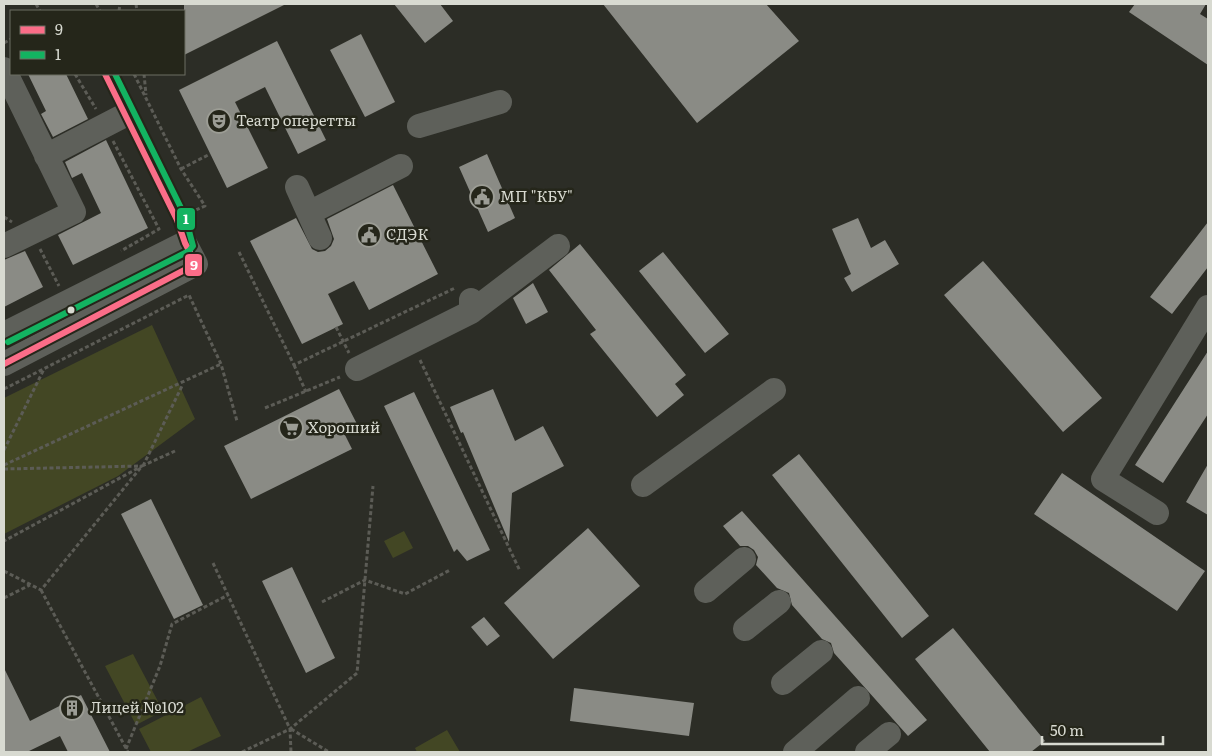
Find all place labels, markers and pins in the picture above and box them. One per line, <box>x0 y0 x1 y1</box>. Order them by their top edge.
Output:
theatre icon: Театр оперетты <box>206 108 232 134</box>
place label: Театр оперетты <box>236 108 356 131</box>
public building icon: МП "КБУ" <box>469 184 495 210</box>
place label: МП "КБУ" <box>500 184 573 207</box>
public building icon: СДЭК <box>356 222 382 248</box>
place label: СДЭК <box>386 222 428 245</box>
unlabelled marker <box>66 305 76 315</box>
supermarket icon: Хороший <box>278 415 304 441</box>
place label: Хороший <box>308 415 380 438</box>
building icon: Лицей №102 <box>59 695 85 721</box>
place label: Лицей №102 <box>90 695 184 718</box>

